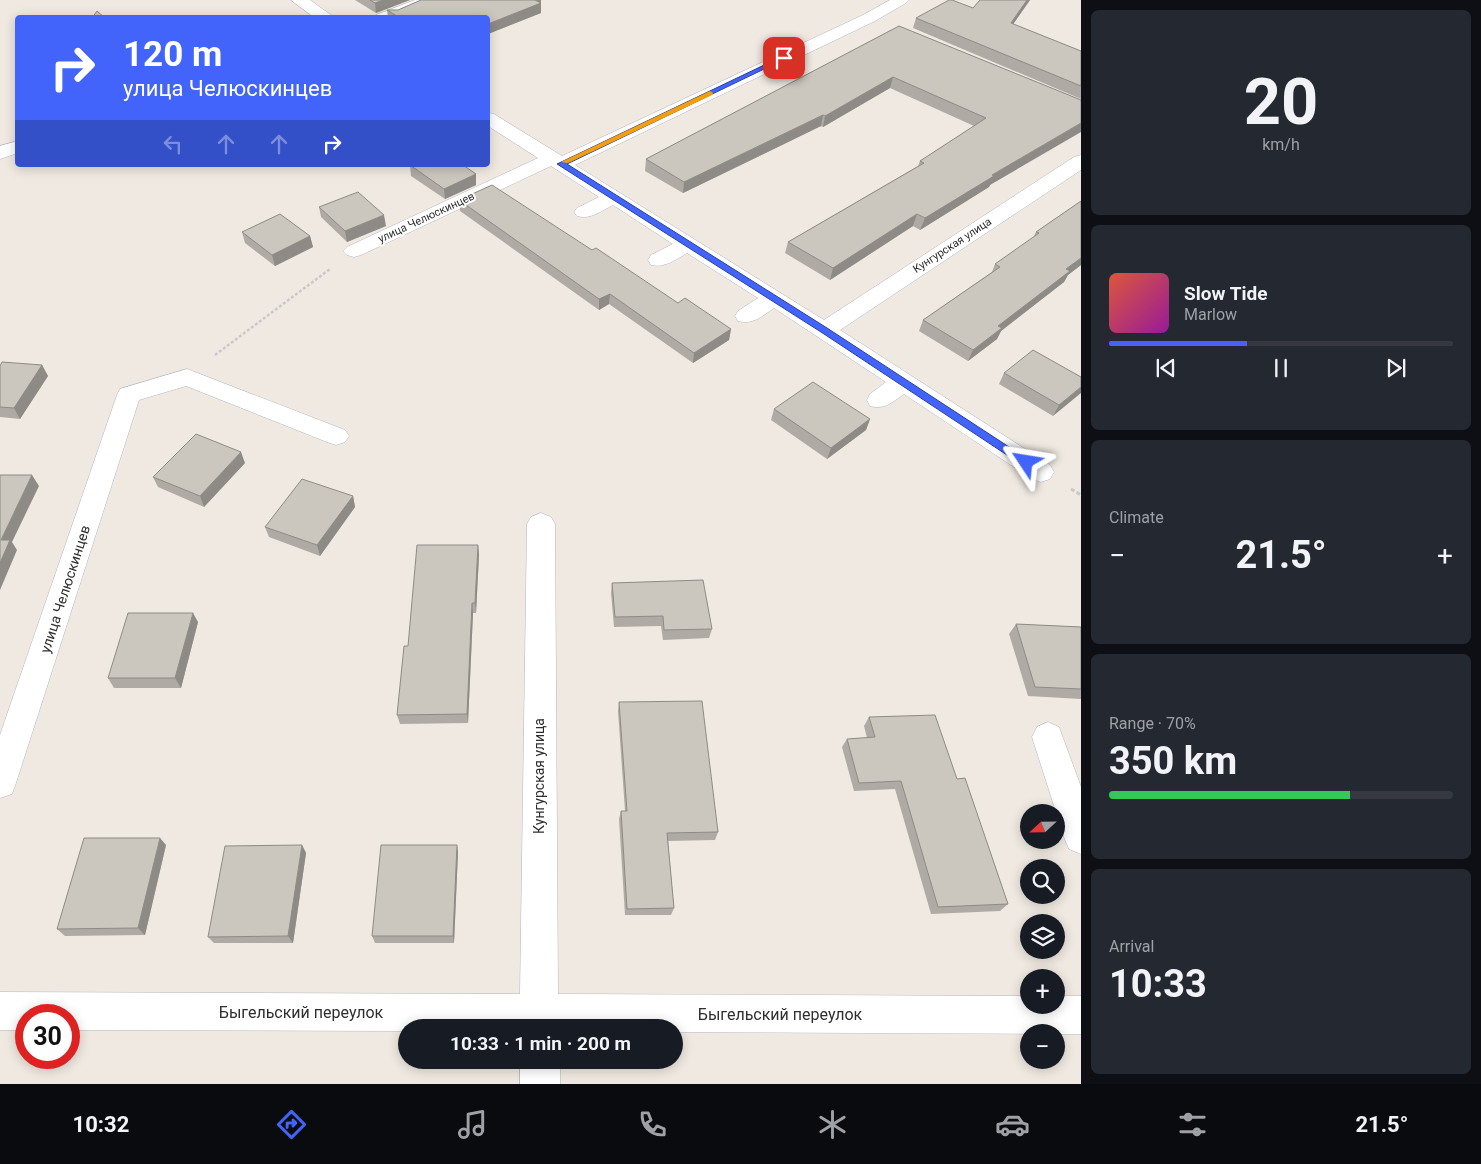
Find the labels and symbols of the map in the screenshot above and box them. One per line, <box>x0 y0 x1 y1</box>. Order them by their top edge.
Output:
pin <box>763 37 805 79</box>
street label: улица Челюскинцев <box>376 189 476 245</box>
street label: Кунгурская улица <box>911 215 994 276</box>
position arrow <box>999 435 1051 487</box>
street label: улица Челюскинцев <box>37 523 93 655</box>
street label: Кунгурская улица <box>531 718 547 834</box>
north arrow <box>1020 804 1065 849</box>
street label: Быгельский переулок <box>219 1003 384 1022</box>
speed limit sign: 30 <box>15 1004 80 1069</box>
street label: Быгельский переулок <box>698 1005 863 1024</box>

